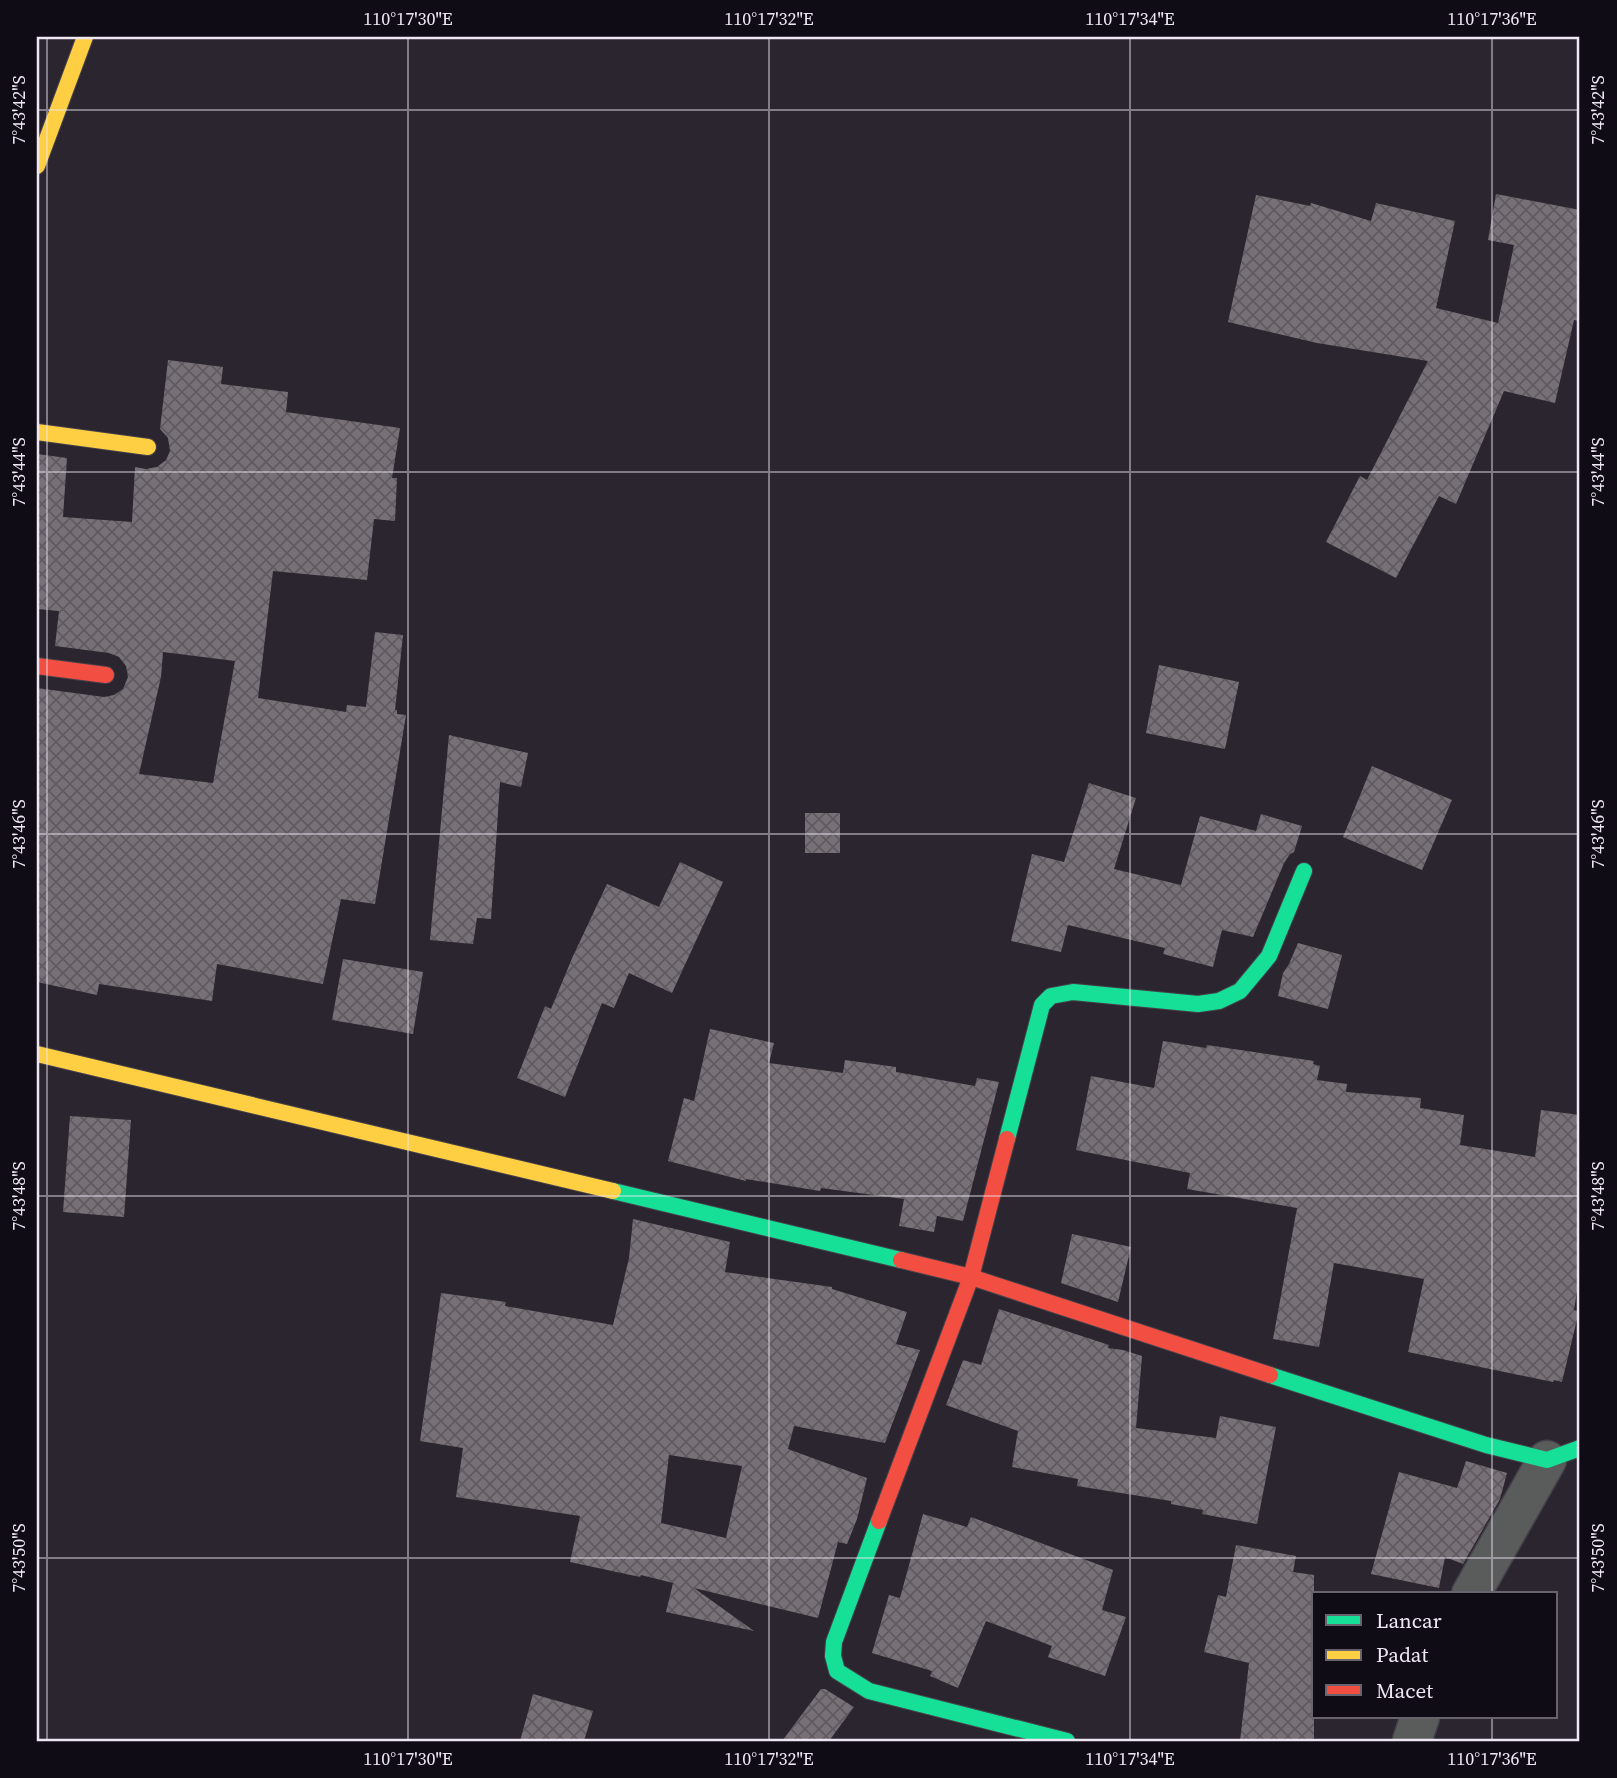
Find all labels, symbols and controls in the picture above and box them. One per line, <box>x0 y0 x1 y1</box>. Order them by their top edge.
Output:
text: 110°17'30"E <box>363 6 453 31</box>
text: 110°17'32"E <box>724 6 814 31</box>
text: 110°17'34"E <box>1085 6 1175 31</box>
text: 110°17'36"E <box>1447 6 1537 31</box>
text: 7°43'42"S <box>6 75 31 145</box>
text: 7°43'42"S <box>1585 75 1610 145</box>
text: 7°43'44"S <box>6 437 31 507</box>
text: 7°43'44"S <box>1585 437 1610 507</box>
text: 7°43'46"S <box>6 799 31 869</box>
text: 7°43'46"S <box>1585 799 1610 869</box>
text: 7°43'48"S <box>6 1161 31 1231</box>
text: 7°43'48"S <box>1585 1161 1610 1231</box>
text: 7°43'50"S <box>6 1523 31 1593</box>
text: 7°43'50"S <box>1585 1523 1610 1593</box>
legend <box>1312 1592 1558 1718</box>
text: Lancar <box>1376 1606 1442 1635</box>
text: Padat <box>1376 1640 1428 1669</box>
text: Macet <box>1376 1676 1433 1705</box>
text: 110°17'30"E <box>363 1746 453 1771</box>
text: 110°17'32"E <box>724 1746 814 1771</box>
text: 110°17'34"E <box>1085 1746 1175 1771</box>
text: 110°17'36"E <box>1447 1746 1537 1771</box>

